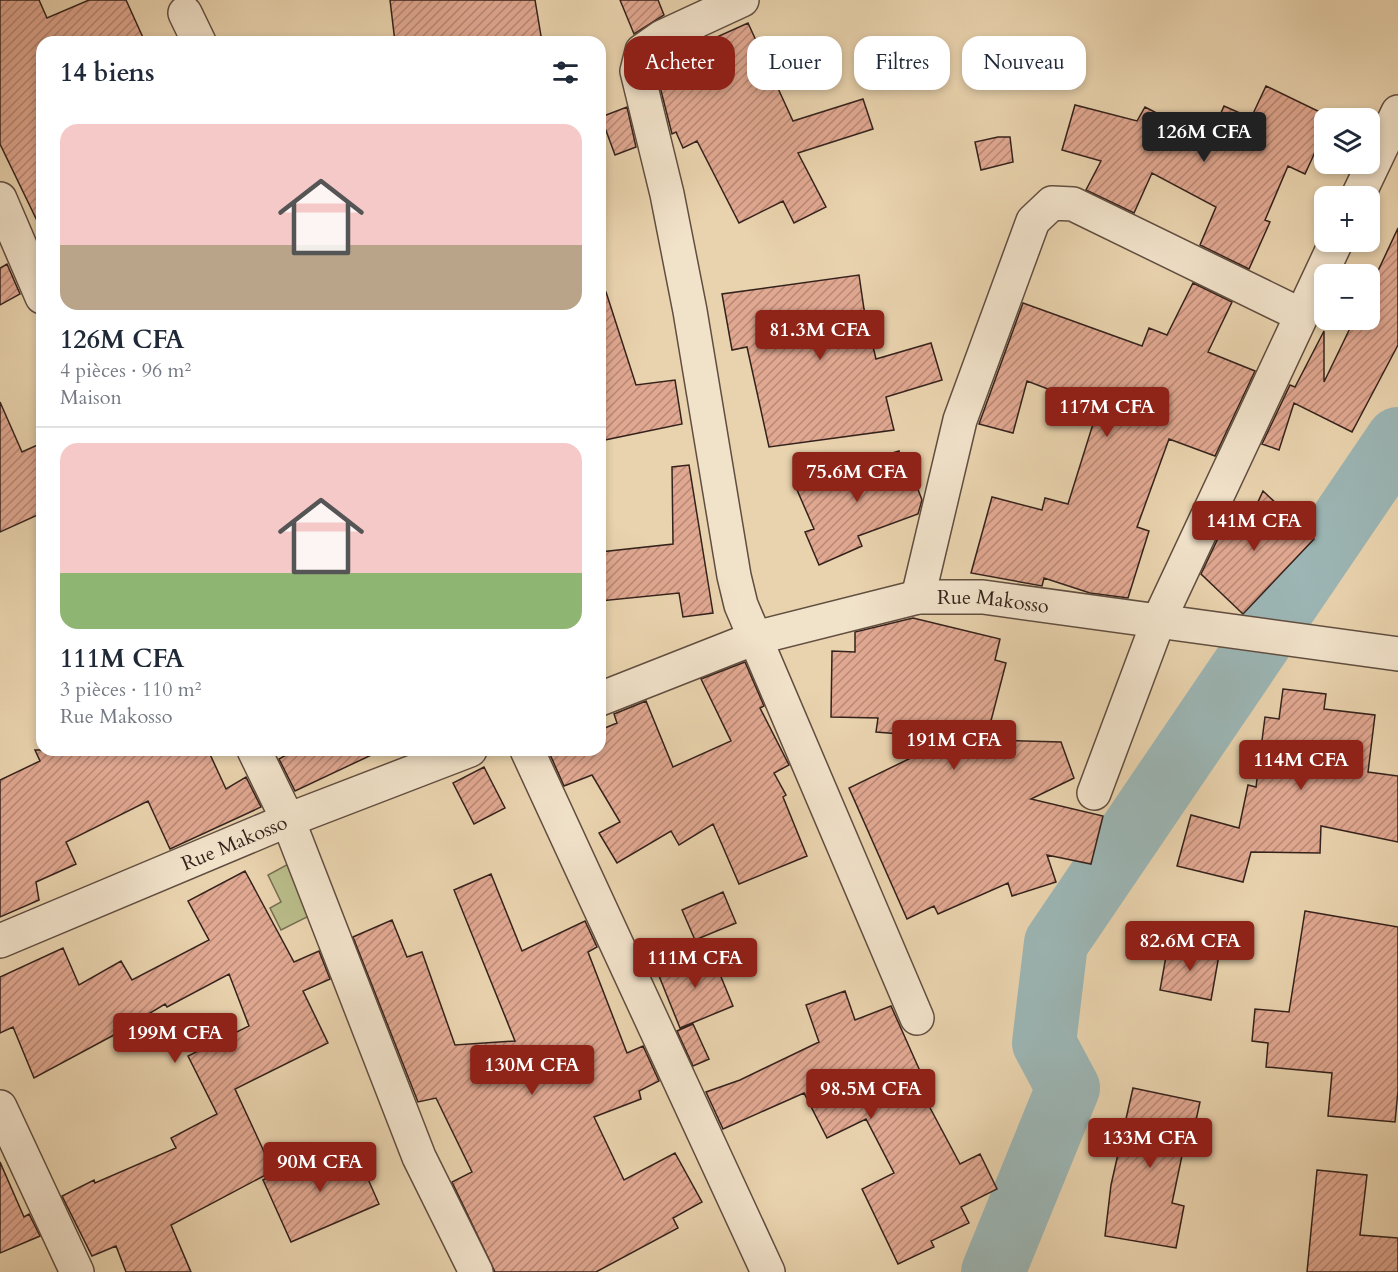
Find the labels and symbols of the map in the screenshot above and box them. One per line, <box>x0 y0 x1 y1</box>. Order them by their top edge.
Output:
pin: 126M CFA <box>1142 112 1266 163</box>
pin: 81.3M CFA <box>751 310 889 361</box>
pin: 117M CFA <box>1045 387 1169 438</box>
pin: 75.6M CFA <box>788 452 926 503</box>
pin: 141M CFA <box>1192 501 1316 552</box>
street label: Rue Makosso <box>937 583 1051 620</box>
pin: 191M CFA <box>892 720 1016 771</box>
pin: 114M CFA <box>1239 740 1363 791</box>
street label: Rue Makosso <box>177 809 292 877</box>
pin: 82.6M CFA <box>1121 921 1259 972</box>
pin: 111M CFA <box>633 938 757 989</box>
pin: 199M CFA <box>113 1013 237 1064</box>
pin: 130M CFA <box>470 1045 594 1096</box>
pin: 98.5M CFA <box>802 1069 940 1120</box>
pin: 133M CFA <box>1088 1118 1212 1169</box>
pin: 90M CFA <box>265 1142 375 1193</box>

